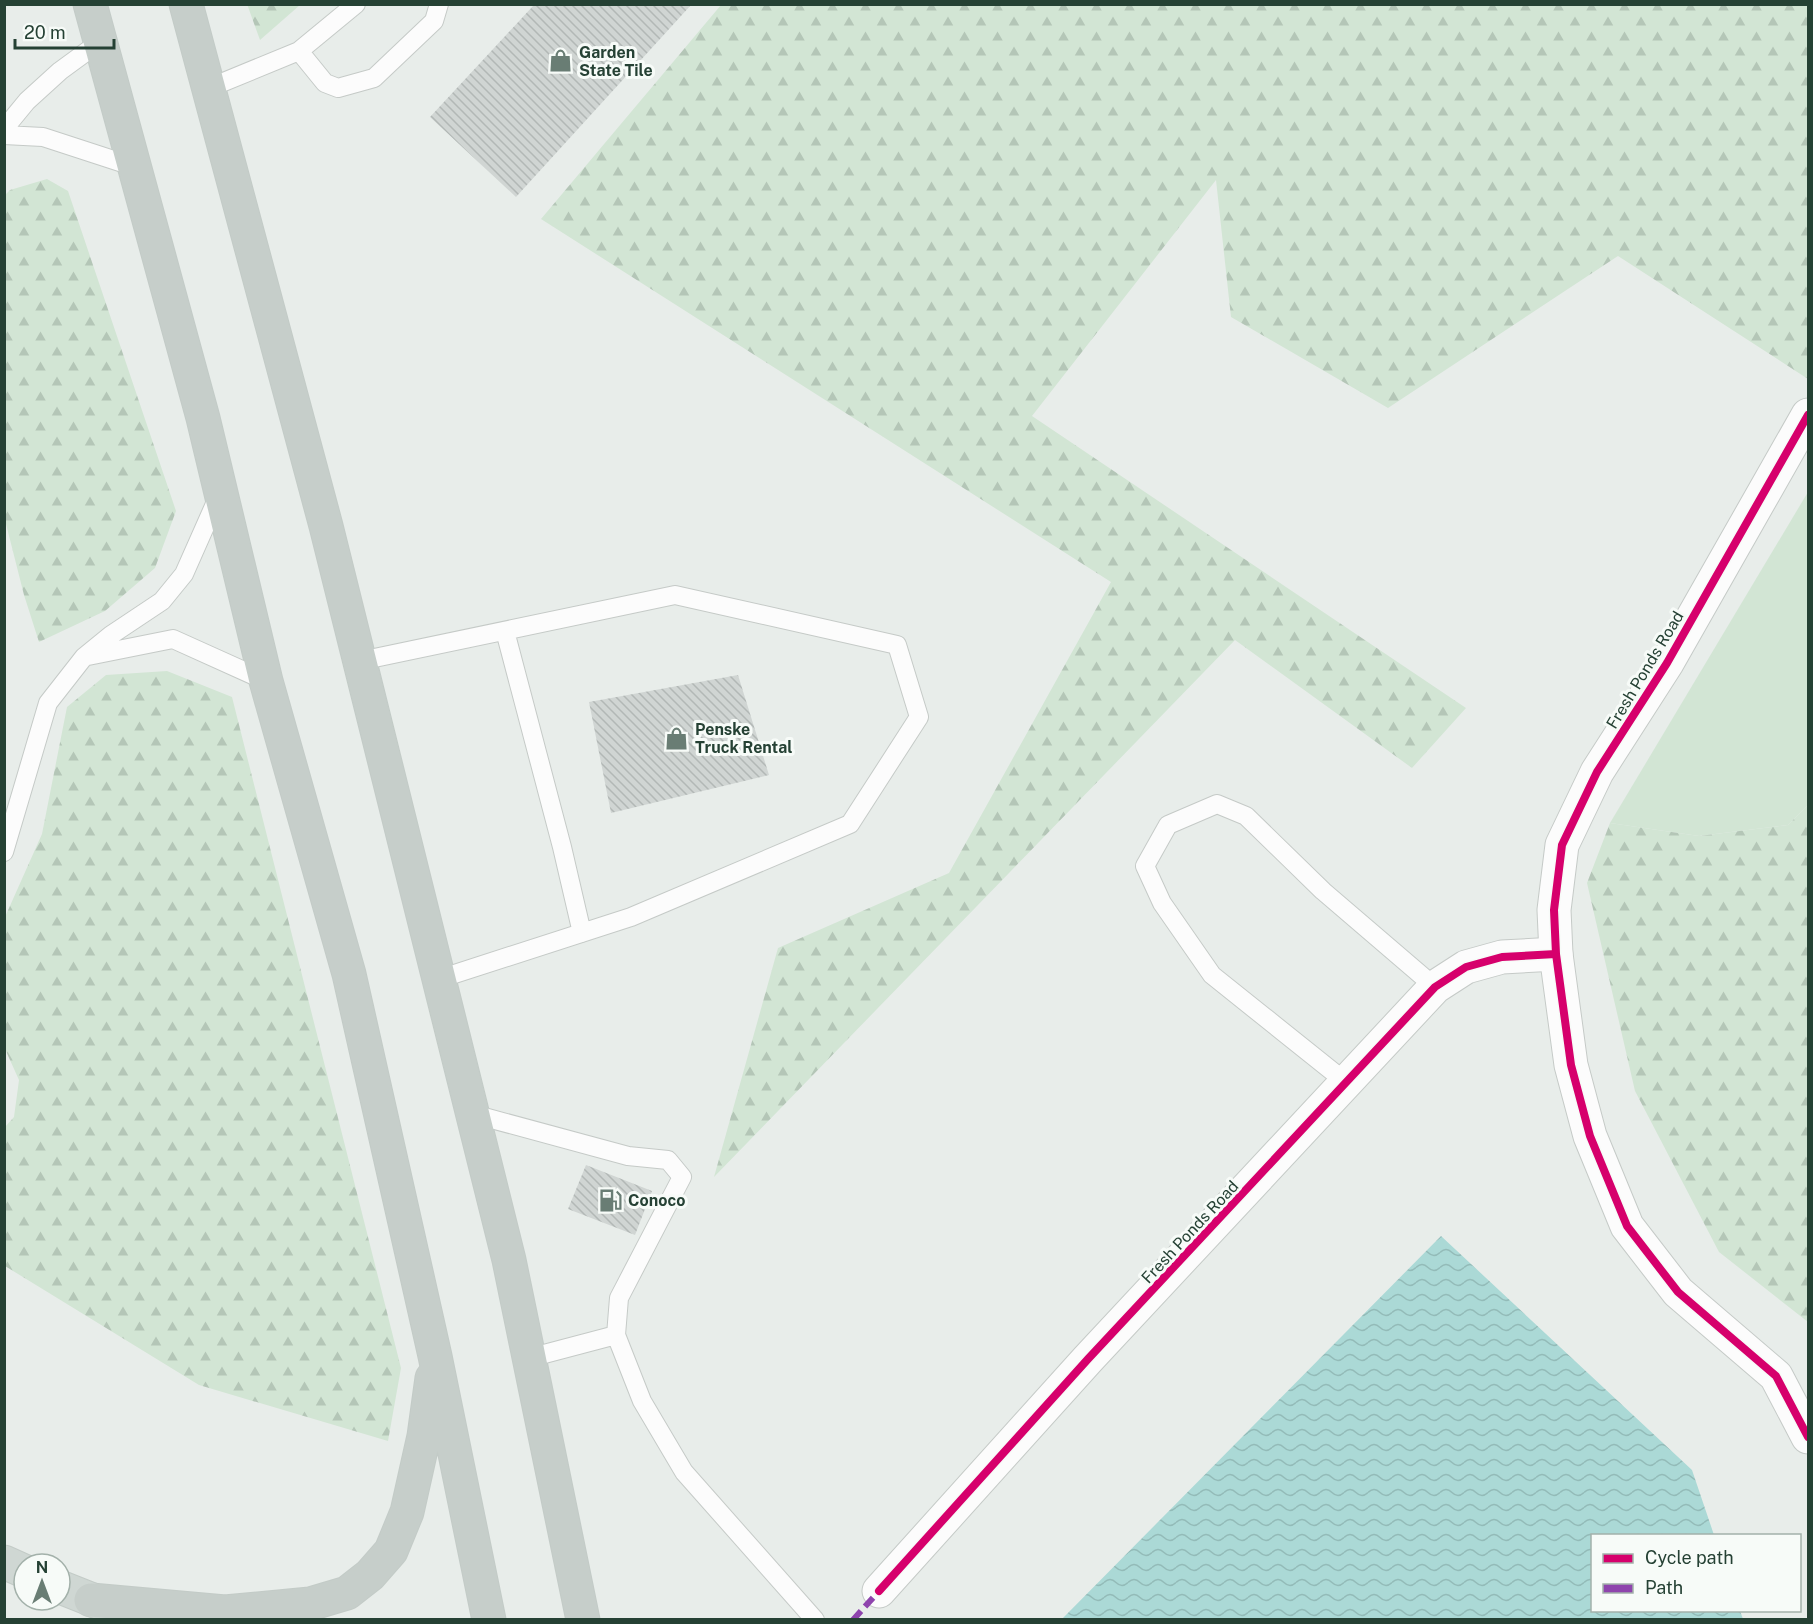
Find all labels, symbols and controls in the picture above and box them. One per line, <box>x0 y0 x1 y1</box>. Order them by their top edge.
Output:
scale bar <box>15 12 114 50</box>
text: 20 m <box>24 22 66 43</box>
place label: Garden State Tile <box>579 43 653 80</box>
shop icon: Garden State Tile <box>548 48 574 74</box>
street label: Fresh Ponds Road <box>1602 608 1688 732</box>
place label: Penske Truck Rental <box>695 720 793 757</box>
shop icon: Penske Truck Rental <box>664 725 690 751</box>
street label: Fresh Ponds Road <box>1138 1177 1242 1287</box>
fuel station icon: Conoco <box>597 1187 623 1213</box>
place label: Conoco <box>628 1191 685 1210</box>
legend <box>1591 1534 1801 1612</box>
text: Cycle path <box>1645 1547 1734 1568</box>
north arrow <box>12 1552 72 1612</box>
text: N <box>36 1558 48 1577</box>
text: Path <box>1645 1577 1683 1598</box>

